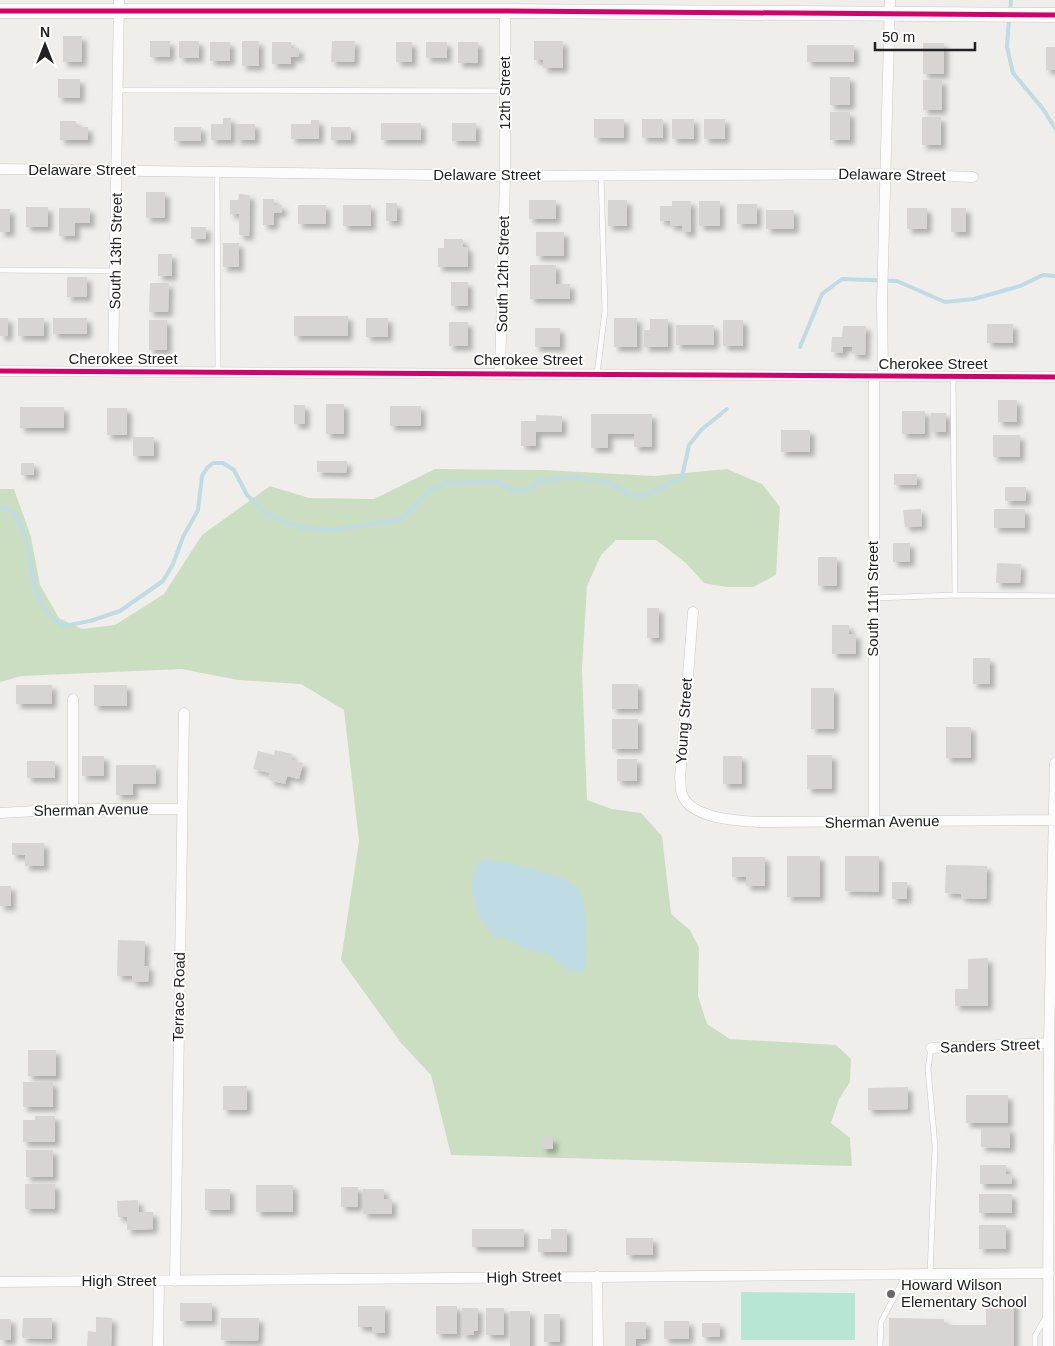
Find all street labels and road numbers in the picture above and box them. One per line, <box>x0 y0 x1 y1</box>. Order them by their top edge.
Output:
street label: 12th Street <box>496 55 513 130</box>
street label: Delaware Street <box>28 161 137 178</box>
street label: Delaware Street <box>838 165 947 184</box>
street label: Delaware Street <box>433 166 542 183</box>
street label: South 13th Street <box>106 192 125 310</box>
street label: South 12th Street <box>493 215 512 333</box>
street label: Cherokee Street <box>68 350 178 367</box>
street label: Cherokee Street <box>473 351 583 368</box>
street label: Cherokee Street <box>878 355 988 372</box>
street label: South 11th Street <box>864 540 881 657</box>
street label: Young Street <box>672 677 695 765</box>
street label: Sherman Avenue <box>33 800 149 819</box>
street label: Sherman Avenue <box>824 812 940 831</box>
street label: Terrace Road <box>169 952 188 1042</box>
street label: Sanders Street <box>940 1035 1041 1056</box>
street label: High Street <box>486 1267 562 1286</box>
street label: High Street <box>81 1272 157 1289</box>

